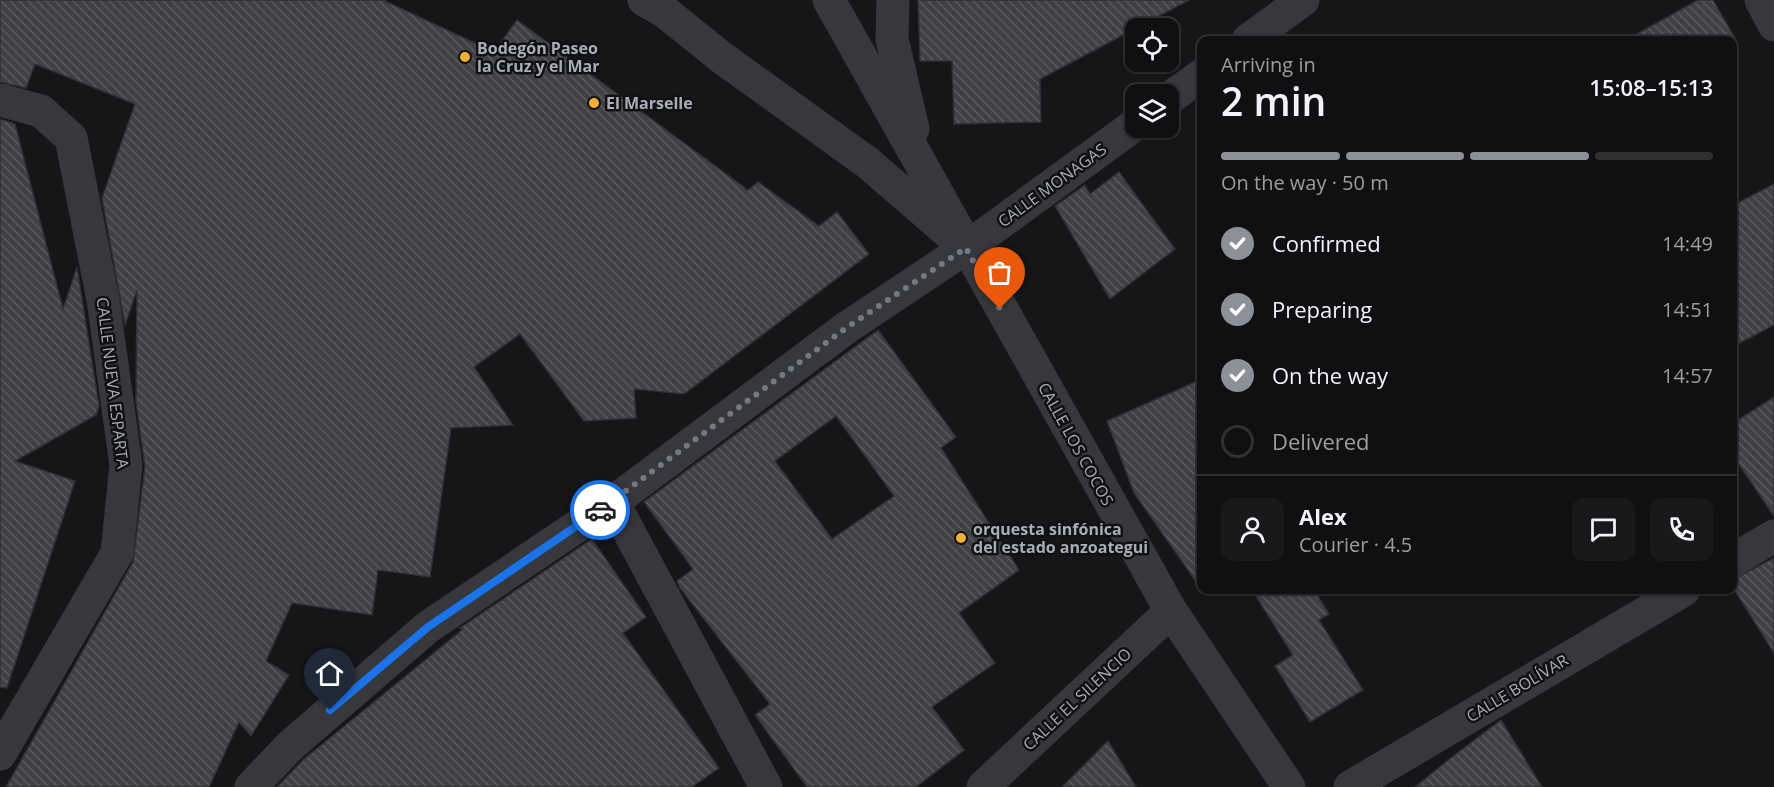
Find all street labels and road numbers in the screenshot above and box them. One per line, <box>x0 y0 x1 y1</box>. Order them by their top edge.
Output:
street label: CALLE MONAGAS <box>993 138 1111 232</box>
street label: CALLE NUEVA ESPARTA <box>92 296 135 471</box>
street label: CALLE LOS COCOS <box>1033 379 1119 510</box>
street label: CALLE EL SILENCIO <box>1018 643 1136 755</box>
street label: CALLE BOLÍVAR <box>1462 649 1572 727</box>

